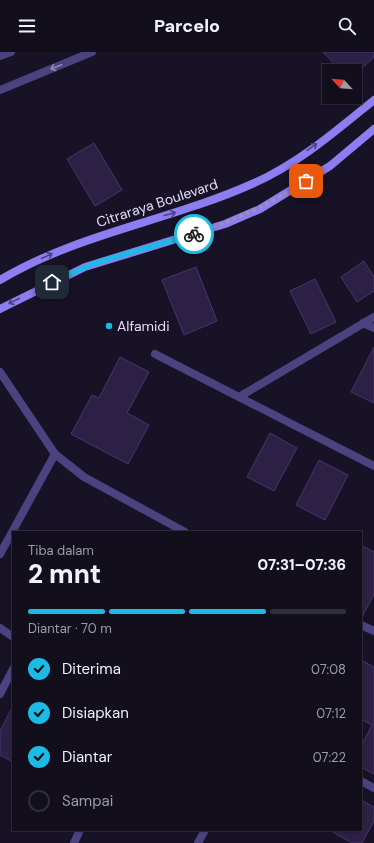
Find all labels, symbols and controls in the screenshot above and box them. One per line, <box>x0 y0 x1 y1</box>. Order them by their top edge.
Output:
text: Parcelo <box>154 14 220 38</box>
icon: menu <box>16 15 38 37</box>
icon: search <box>336 15 358 37</box>
one-way arrow <box>50 63 62 71</box>
north arrow <box>322 64 362 104</box>
map controls <box>322 64 362 104</box>
one-way arrow <box>306 143 317 151</box>
pin <box>289 164 323 198</box>
icon: bag <box>295 170 317 192</box>
street label: Citraraya Boulevard <box>94 175 220 231</box>
one-way arrow <box>164 210 177 218</box>
courier <box>174 214 214 254</box>
icon: bike <box>183 223 205 245</box>
one-way arrow <box>41 252 53 259</box>
pin <box>35 265 69 299</box>
icon: home <box>41 271 63 293</box>
one-way arrow <box>8 298 20 305</box>
place label: Alfamidi <box>117 317 170 335</box>
marker: Alfamidi <box>104 321 114 331</box>
text: Tiba dalam <box>28 542 94 559</box>
text: 07:31–07:36 <box>257 555 346 575</box>
text: 2 mnt <box>28 557 101 591</box>
text: Diantar · 70 m <box>28 620 112 637</box>
icon: check <box>28 658 50 680</box>
text: Diterima <box>62 659 121 679</box>
text: 07:08 <box>311 661 346 678</box>
icon: check <box>28 702 50 724</box>
text: Disiapkan <box>62 703 129 723</box>
text: 07:12 <box>316 705 346 722</box>
icon: check <box>28 746 50 768</box>
text: Diantar <box>62 747 112 767</box>
text: 07:22 <box>313 749 346 766</box>
text: Sampai <box>62 791 113 811</box>

